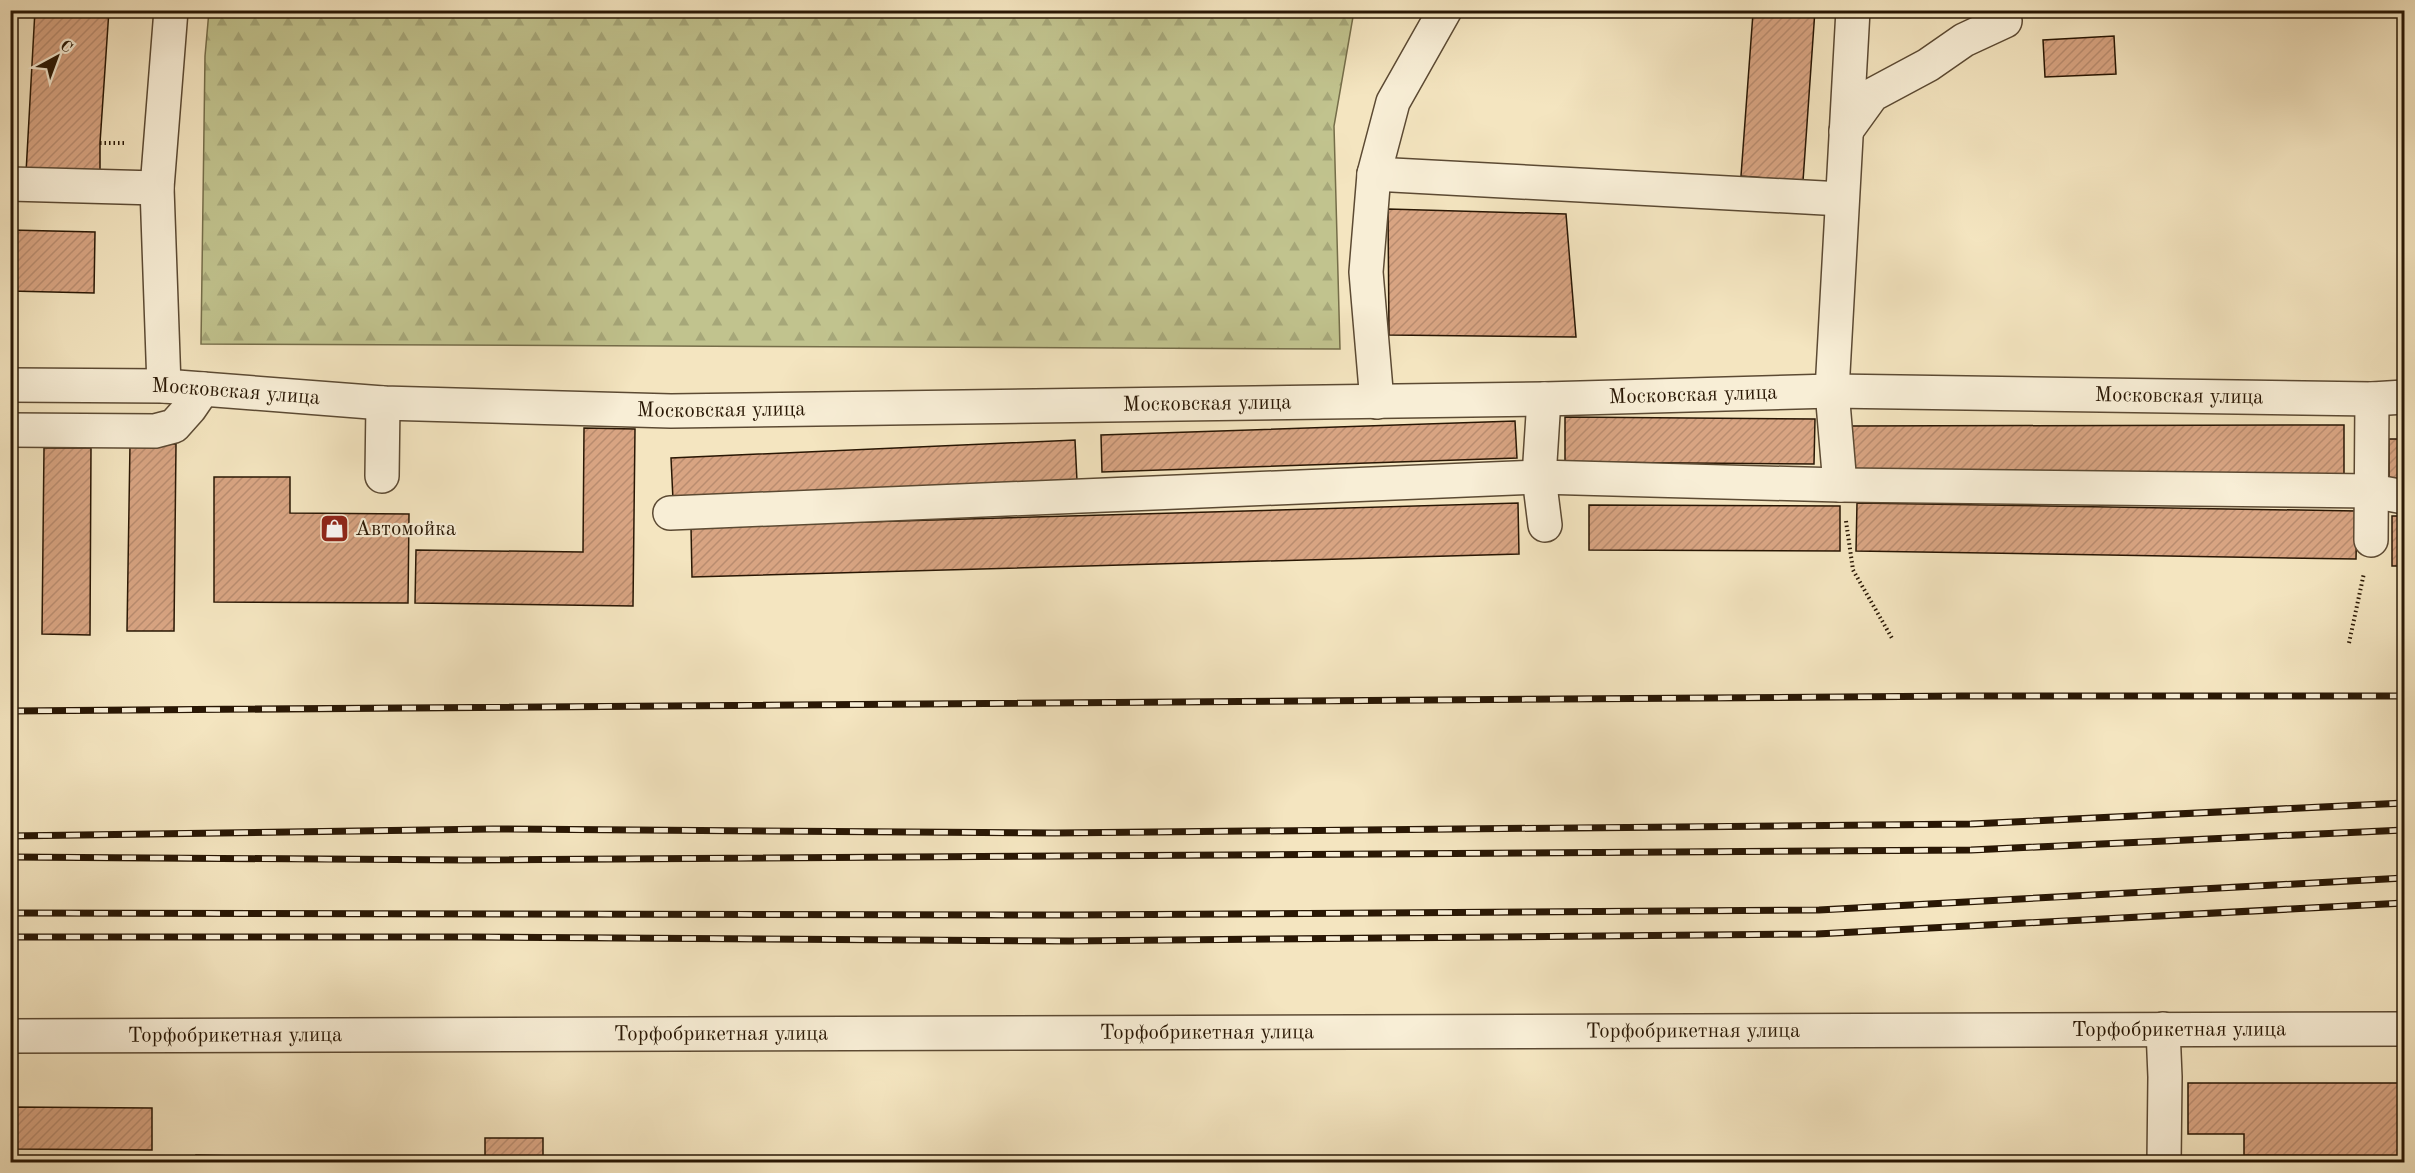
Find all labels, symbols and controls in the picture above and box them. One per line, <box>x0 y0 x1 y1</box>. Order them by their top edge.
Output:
north arrow <box>27 27 87 87</box>
text: С <box>56 38 75 57</box>
street label: Московская улица <box>151 375 321 409</box>
street label: Московская улица <box>1608 382 1778 408</box>
street label: Московская улица <box>2094 384 2264 408</box>
street label: Московская улица <box>1123 392 1292 415</box>
street label: Московская улица <box>636 399 806 422</box>
shop icon: Автомойка <box>318 513 350 545</box>
place label: Автомойка <box>355 519 456 540</box>
street label: Торфобрикетная улица <box>2072 1019 2286 1040</box>
street label: Торфобрикетная улица <box>1586 1020 1800 1042</box>
street label: Торфобрикетная улица <box>1100 1022 1314 1043</box>
street label: Торфобрикетная улица <box>614 1023 828 1045</box>
street label: Торфобрикетная улица <box>128 1025 342 1046</box>

